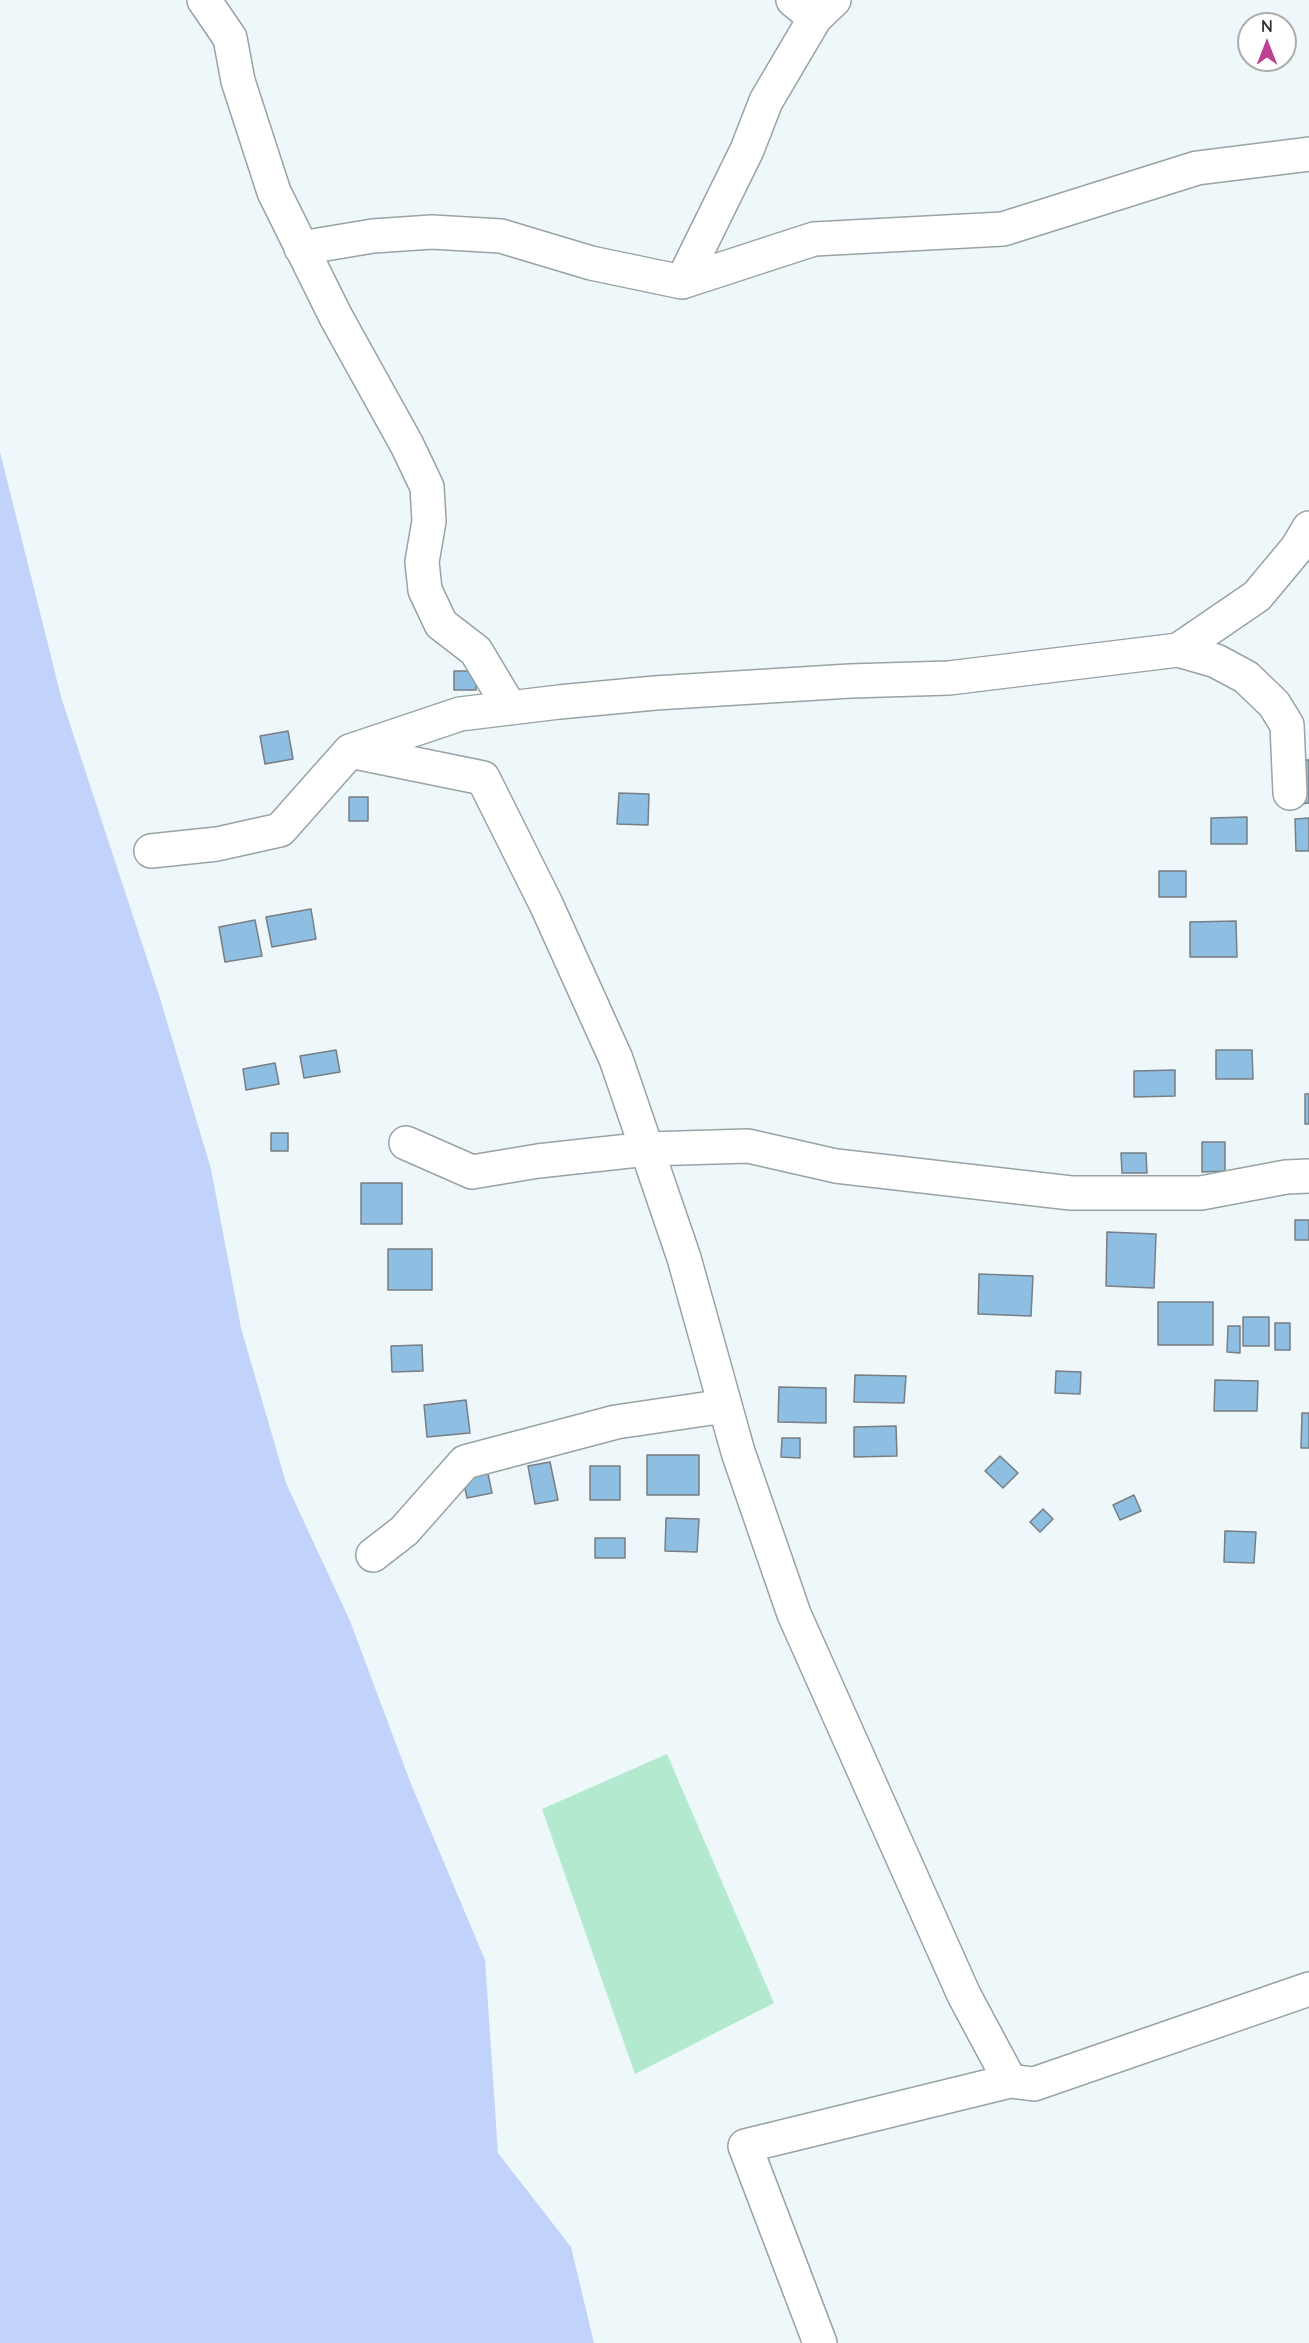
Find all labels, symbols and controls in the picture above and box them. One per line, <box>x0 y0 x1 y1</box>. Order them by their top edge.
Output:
north arrow <box>1237 12 1297 72</box>
text: N <box>1261 16 1273 36</box>

